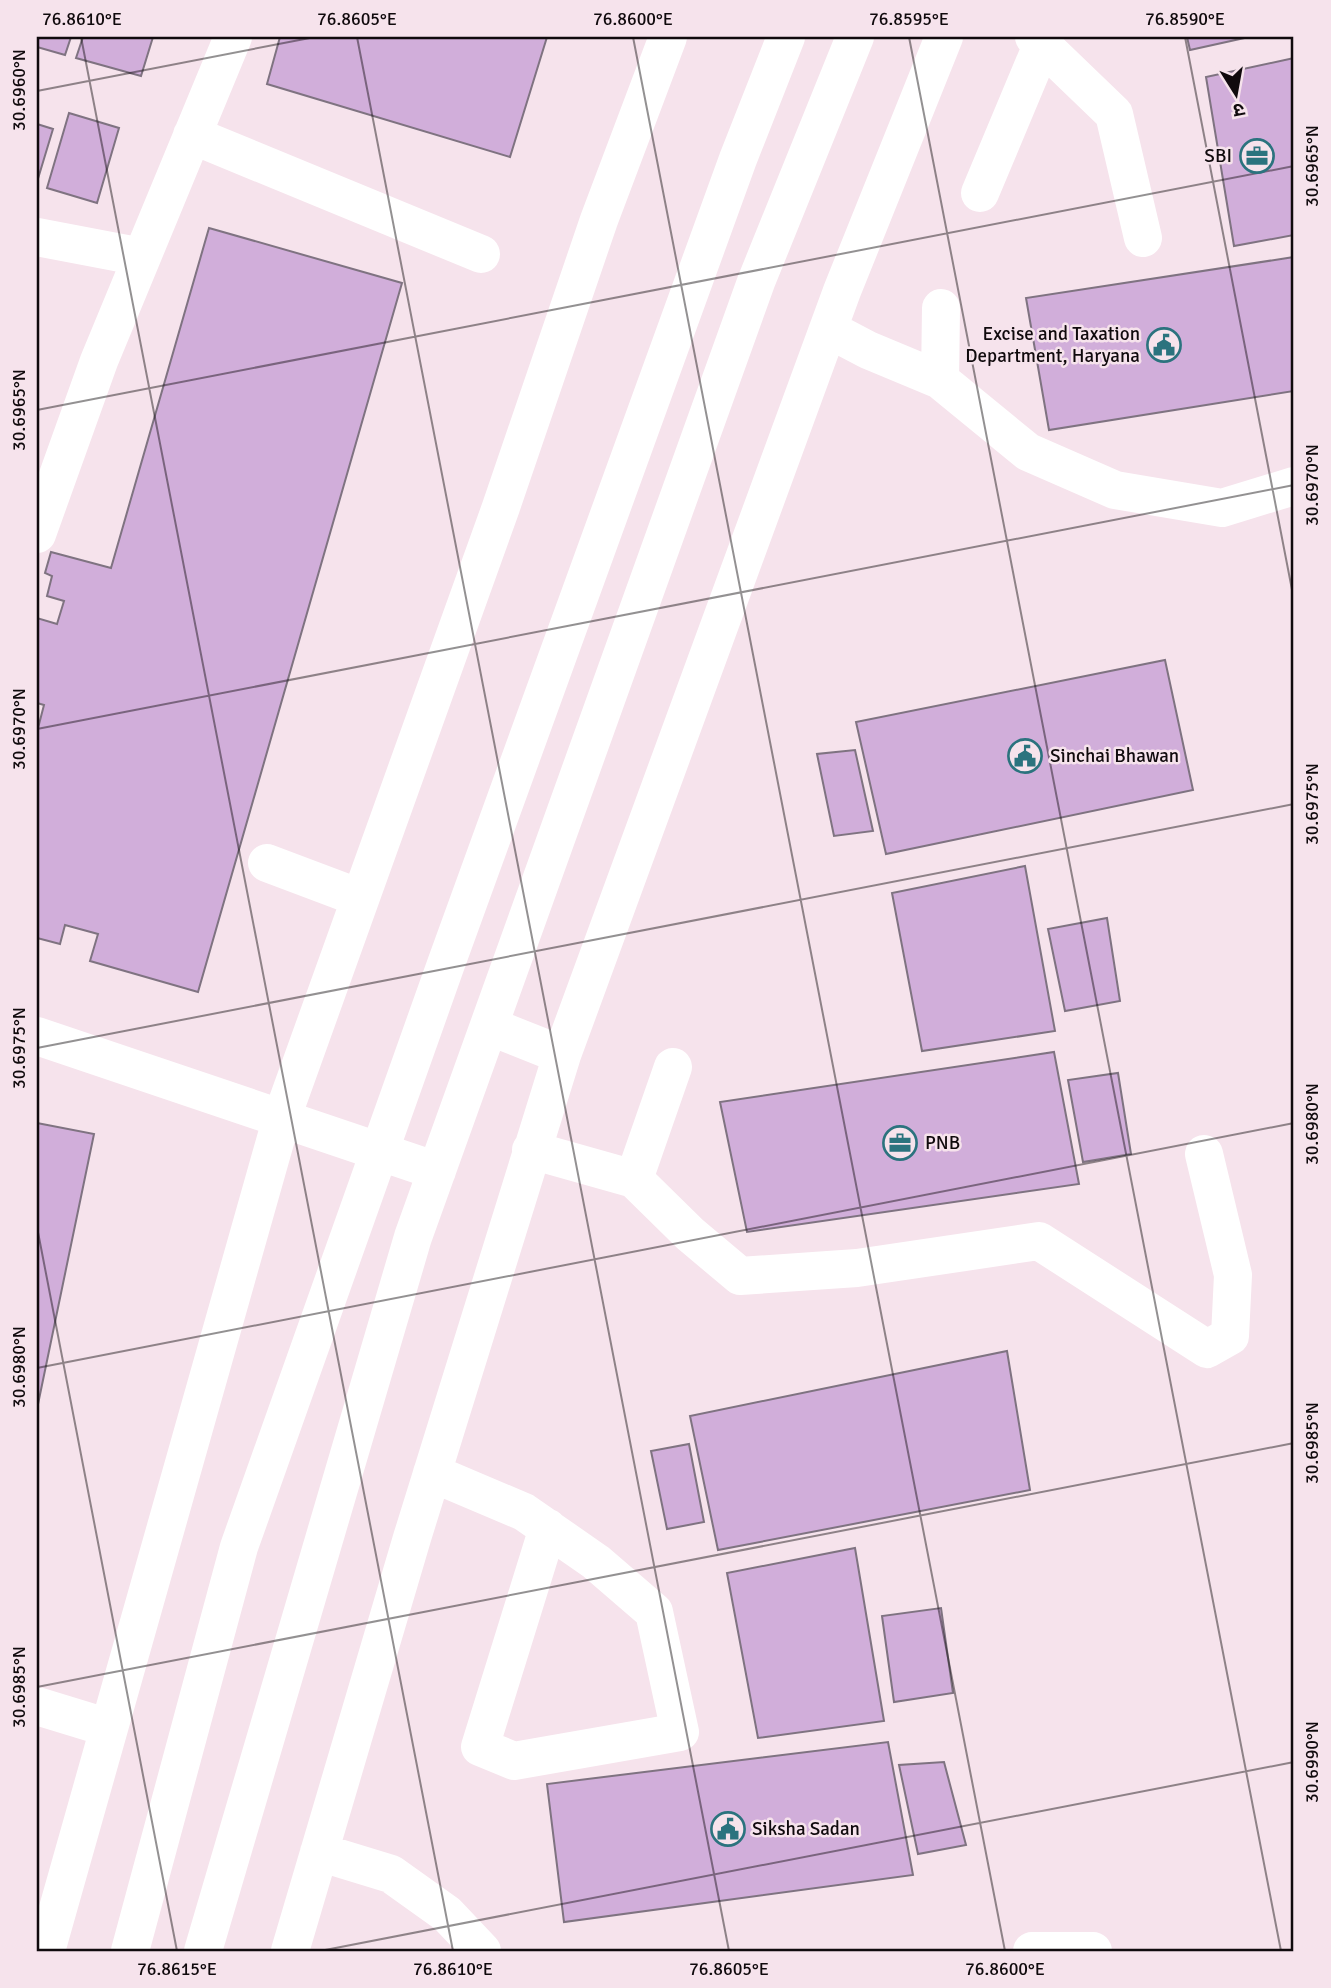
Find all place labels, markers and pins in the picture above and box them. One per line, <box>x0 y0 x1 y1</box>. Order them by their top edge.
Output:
office icon: SBI <box>1238 137 1276 175</box>
place label: SBI <box>1204 144 1232 168</box>
place label: Excise and Taxation Department, Haryana <box>965 322 1140 368</box>
public building icon: Excise and Taxation Department, Haryana <box>1145 326 1183 364</box>
public building icon: Sinchai Bhawan <box>1006 737 1044 775</box>
place label: Sinchai Bhawan <box>1050 744 1179 768</box>
office icon: PNB <box>881 1124 919 1162</box>
place label: PNB <box>925 1131 960 1155</box>
public building icon: Siksha Sadan <box>709 1810 747 1848</box>
place label: Siksha Sadan <box>752 1817 860 1841</box>

